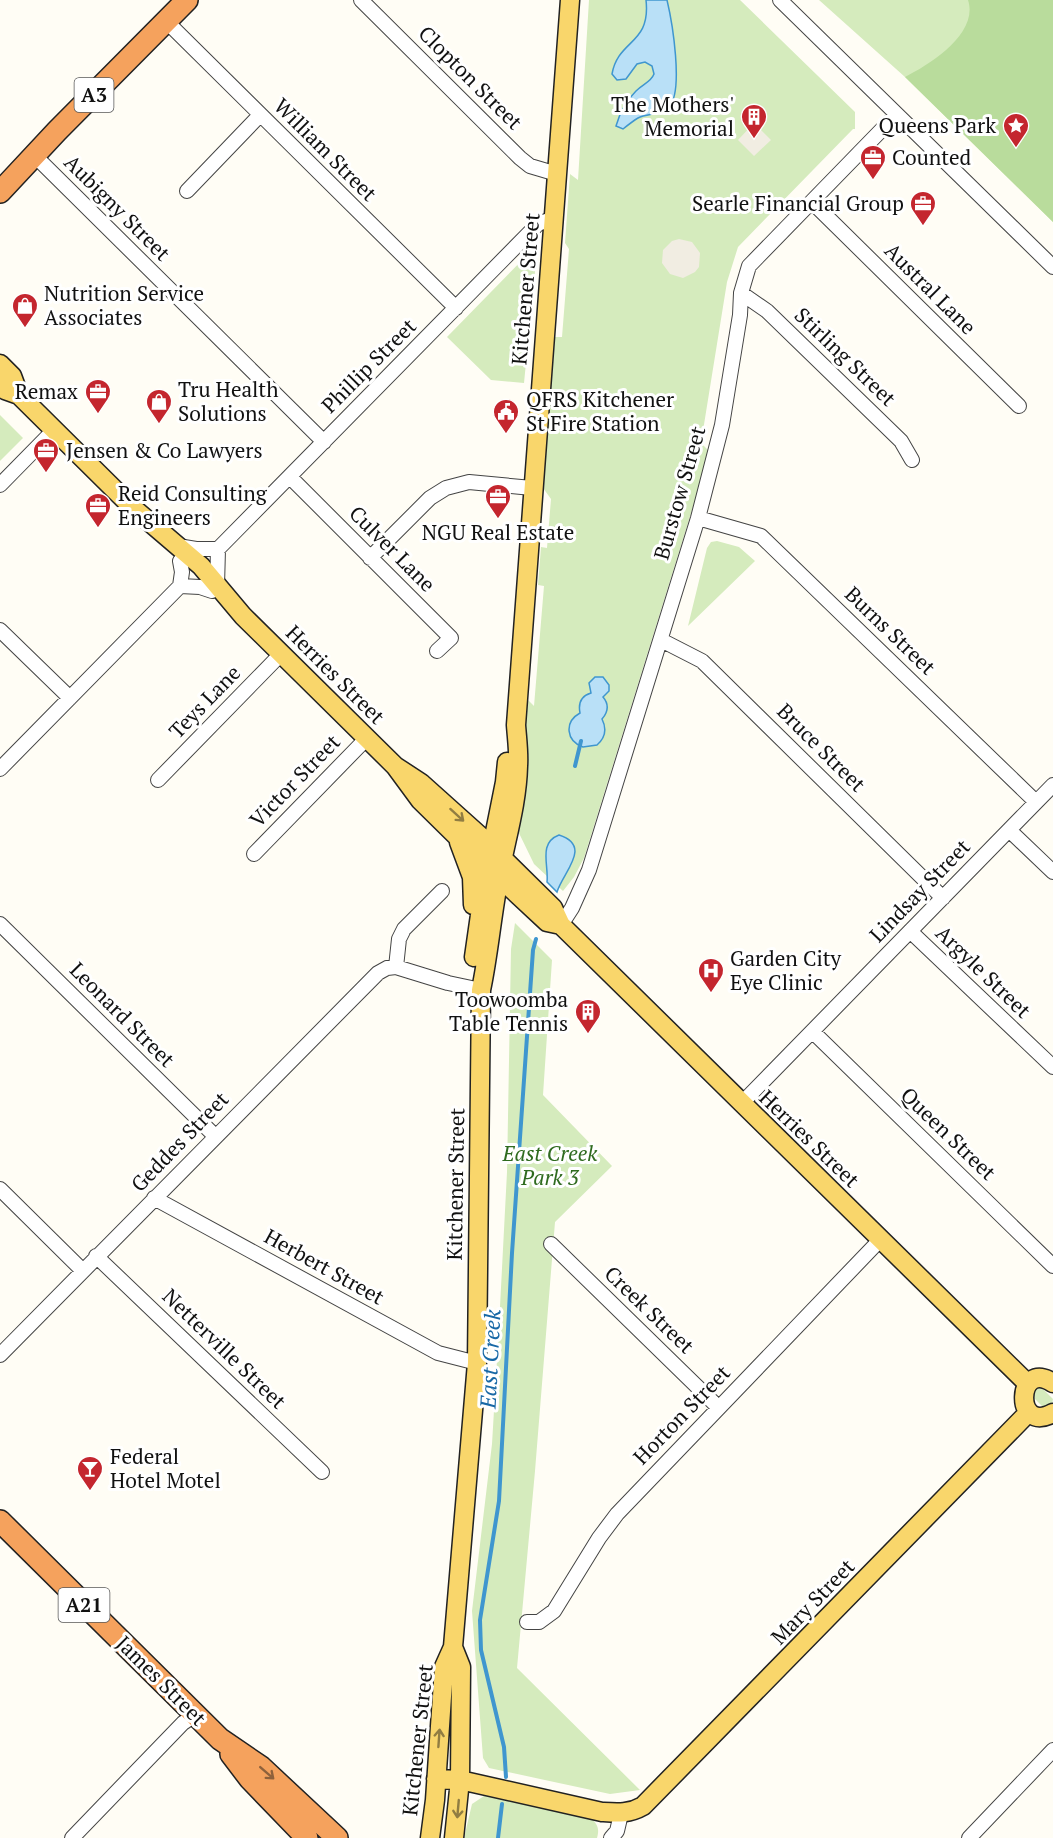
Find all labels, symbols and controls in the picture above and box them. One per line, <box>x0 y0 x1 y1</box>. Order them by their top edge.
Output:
street label: Clopton Street <box>413 19 529 135</box>
road number: A3 <box>74 78 113 112</box>
place label: The Mothers' Memorial <box>611 90 734 142</box>
street label: William Street <box>268 92 383 207</box>
building icon: The Mothers' Memorial <box>739 102 769 140</box>
place label: Queens Park <box>879 111 996 139</box>
place icon: Queens Park <box>1001 111 1031 149</box>
office icon: Counted <box>858 143 888 181</box>
place label: Counted <box>892 143 972 171</box>
street label: Aubigny Street <box>59 148 177 267</box>
place label: Searle Financial Group <box>692 189 904 217</box>
office icon: Searle Financial Group <box>908 189 938 227</box>
street label: Kitchener Street <box>504 211 546 366</box>
street label: Austral Lane <box>879 236 983 340</box>
place label: Nutrition Service Associates <box>44 279 204 331</box>
shop icon: Nutrition Service Associates <box>10 291 40 329</box>
street label: Stirling Street <box>789 301 903 412</box>
street label: Phillip Street <box>315 312 422 419</box>
place label: Tru Health Solutions <box>178 375 279 427</box>
place label: Remax <box>15 377 78 405</box>
office icon: Remax <box>83 377 113 415</box>
place label: QFRS Kitchener St Fire Station <box>526 385 674 437</box>
shop icon: Tru Health Solutions <box>144 387 174 425</box>
public building icon: QFRS Kitchener St Fire Station <box>491 397 521 435</box>
street label: Burstow Street <box>647 422 712 563</box>
office icon: Jensen & Co Lawyers <box>31 436 61 474</box>
place label: Jensen & Co Lawyers <box>66 436 263 464</box>
place label: Reid Consulting Engineers <box>118 479 268 531</box>
office icon: NGU Real Estate <box>483 482 513 520</box>
office icon: Reid Consulting Engineers <box>83 491 113 529</box>
street label: Culver Lane <box>344 499 442 597</box>
place label: NGU Real Estate <box>422 518 574 546</box>
street label: Burns Street <box>839 580 942 681</box>
street label: Herries Street <box>280 619 391 730</box>
street label: Teys Lane <box>162 659 246 744</box>
street label: Bruce Street <box>771 697 872 798</box>
street label: Victor Street <box>243 728 346 833</box>
one-way arrow <box>449 808 464 822</box>
street label: Lindsay Street <box>863 832 976 948</box>
street label: Argyle Street <box>930 919 1037 1024</box>
place label: Garden City Eye Clinic <box>730 944 842 996</box>
street label: Leonard Street <box>64 956 181 1073</box>
hospital icon: Garden City Eye Clinic <box>696 956 726 994</box>
place label: Toowoomba Table Tennis <box>449 985 568 1037</box>
building icon: Toowoomba Table Tennis <box>573 997 603 1035</box>
street label: Queen Street <box>895 1081 1003 1186</box>
street label: Herries Street <box>754 1083 866 1193</box>
street label: Geddes Street <box>124 1085 234 1197</box>
street label: Kitchener Street <box>440 1107 470 1261</box>
park label: East Creek Park 3 <box>502 1139 598 1191</box>
street label: Herbert Street <box>260 1222 390 1311</box>
street label: Creek Street <box>599 1259 701 1359</box>
street label: Netterville Street <box>157 1282 293 1415</box>
water label: East Creek <box>472 1308 507 1410</box>
street label: Horton Street <box>627 1358 736 1470</box>
place label: Federal Hotel Motel <box>110 1442 221 1494</box>
bar icon: Federal Hotel Motel <box>75 1454 105 1492</box>
street label: Mary Street <box>764 1552 860 1650</box>
road number: A21 <box>58 1588 110 1622</box>
street label: James Street <box>111 1629 213 1732</box>
street label: Kitchener Street <box>395 1662 439 1817</box>
one-way arrow <box>433 1728 444 1748</box>
one-way arrow <box>259 1766 274 1780</box>
one-way arrow <box>452 1799 463 1818</box>

